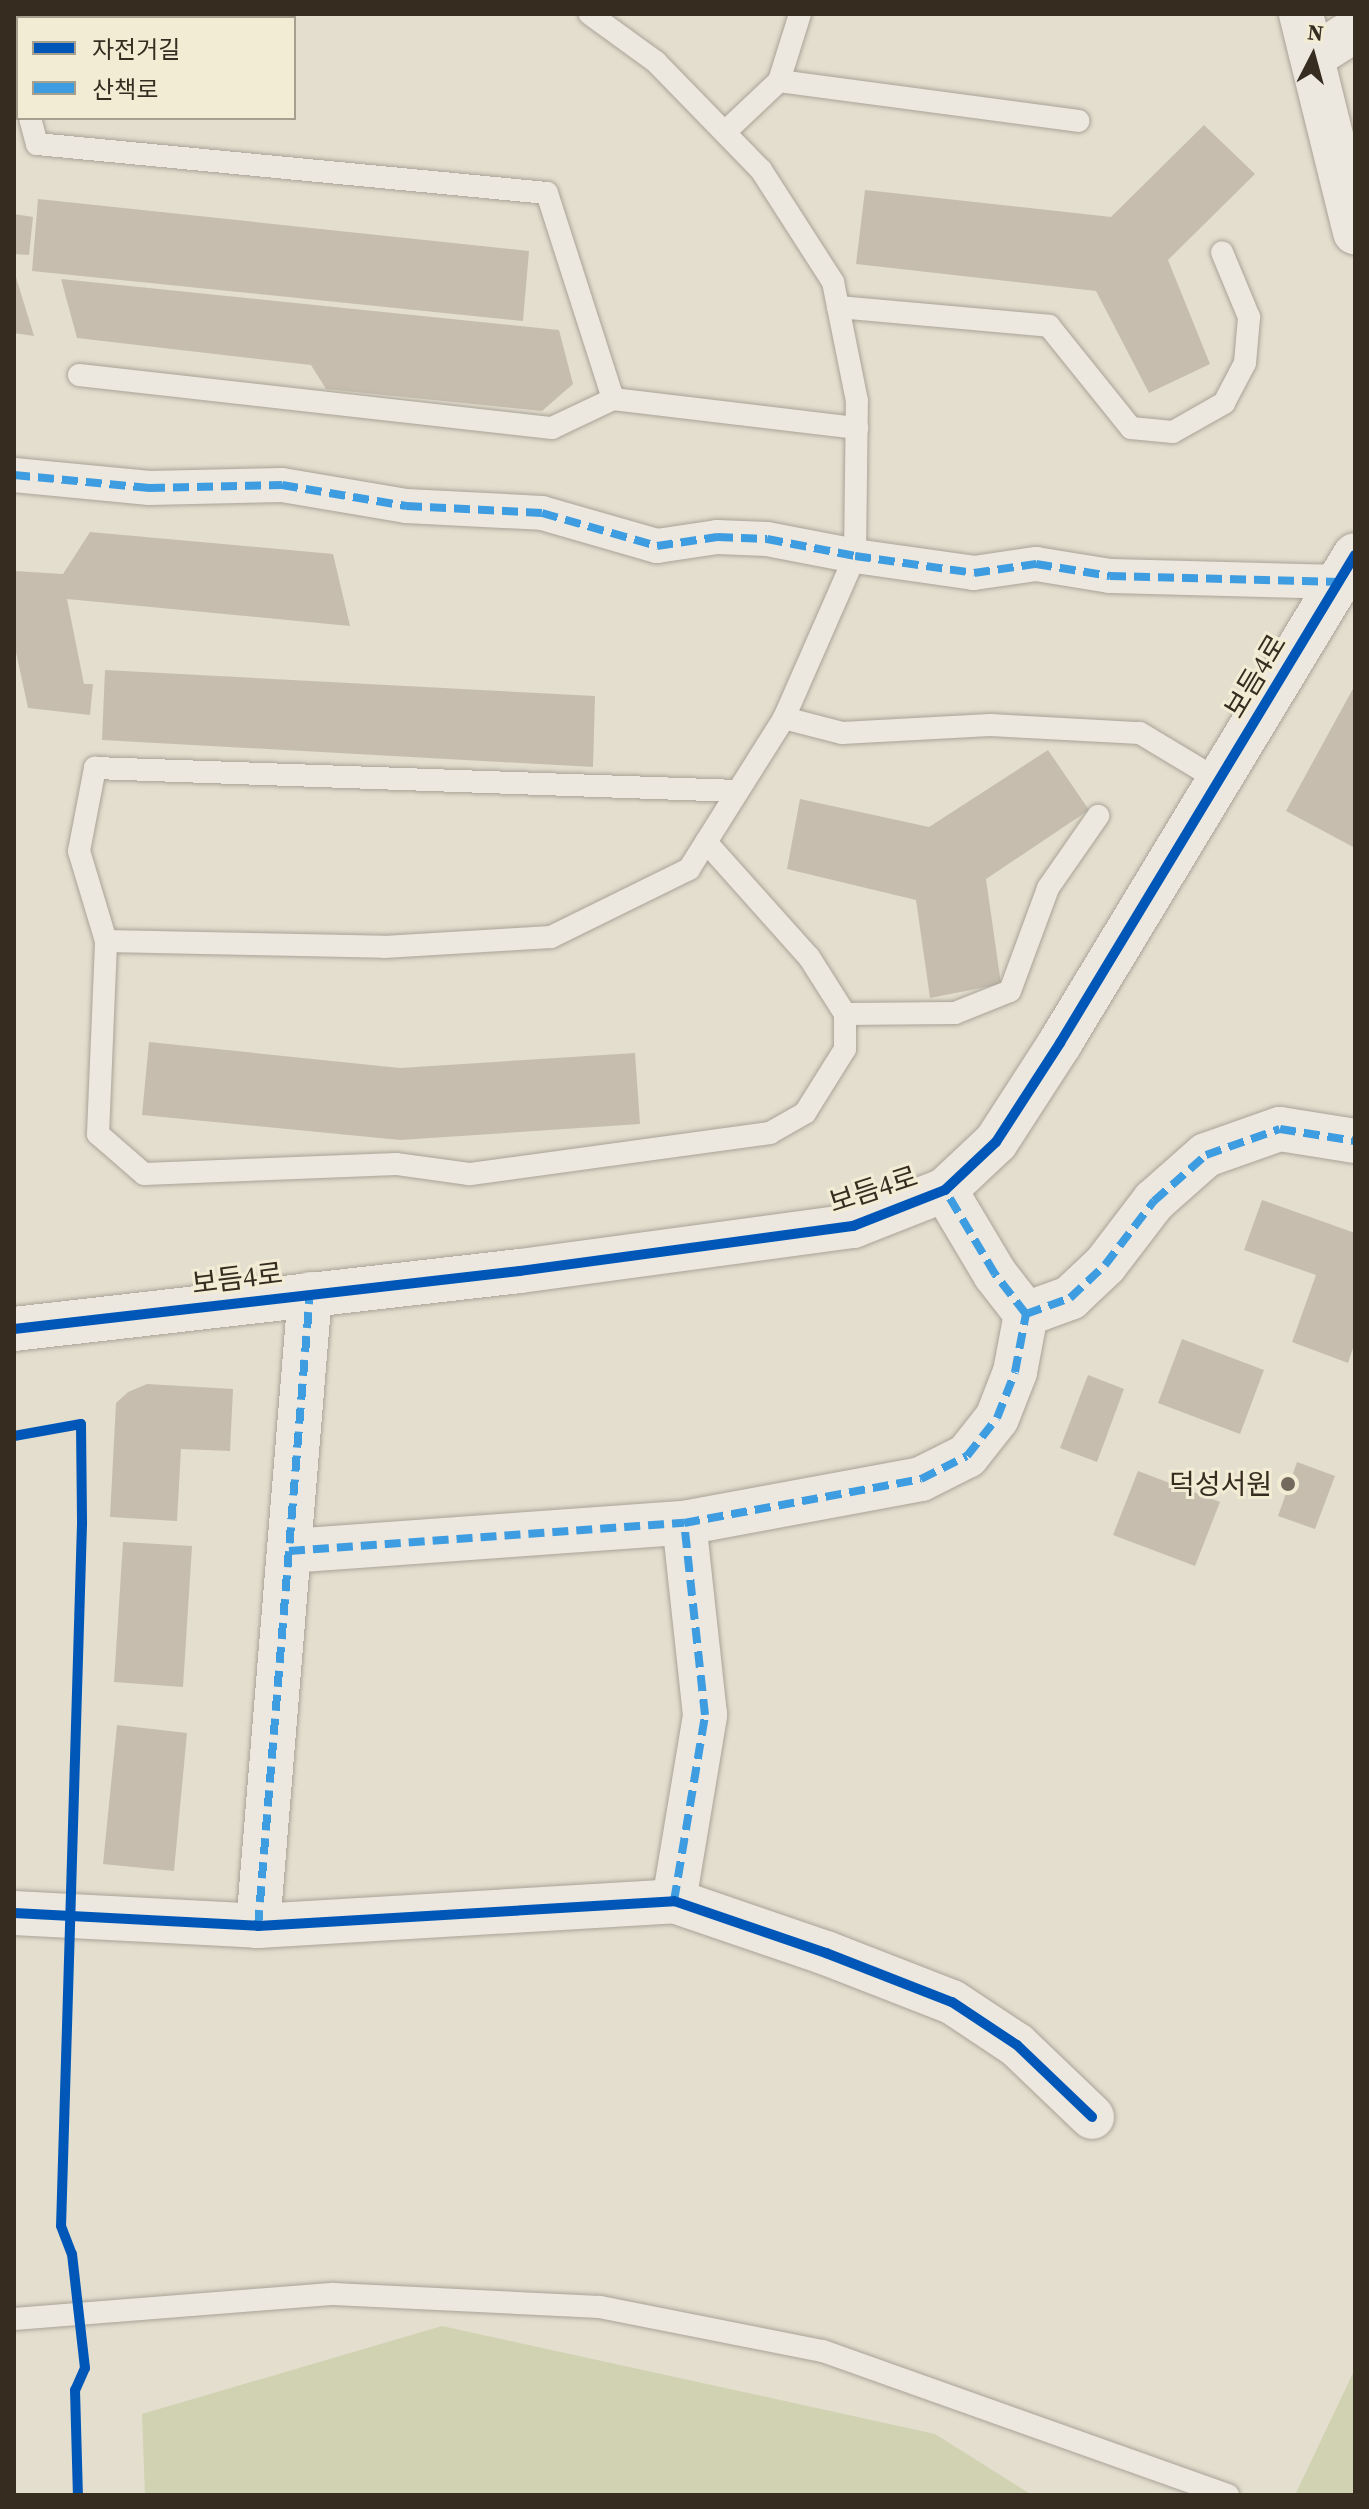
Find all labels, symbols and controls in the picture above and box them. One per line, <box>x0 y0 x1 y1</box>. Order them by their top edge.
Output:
legend <box>16 16 296 120</box>
north arrow <box>1273 16 1353 96</box>
text: N <box>1306 16 1325 48</box>
text: 자전거길 <box>92 33 180 66</box>
text: 산책로 <box>92 73 158 106</box>
street label: 보듬4로 <box>1217 628 1293 724</box>
street label: 보듬4로 <box>824 1159 922 1219</box>
street label: 보듬4로 <box>190 1256 284 1300</box>
place label: 덕성서원 <box>1169 1467 1272 1501</box>
marker: 덕성서원 <box>1279 1475 1297 1493</box>

